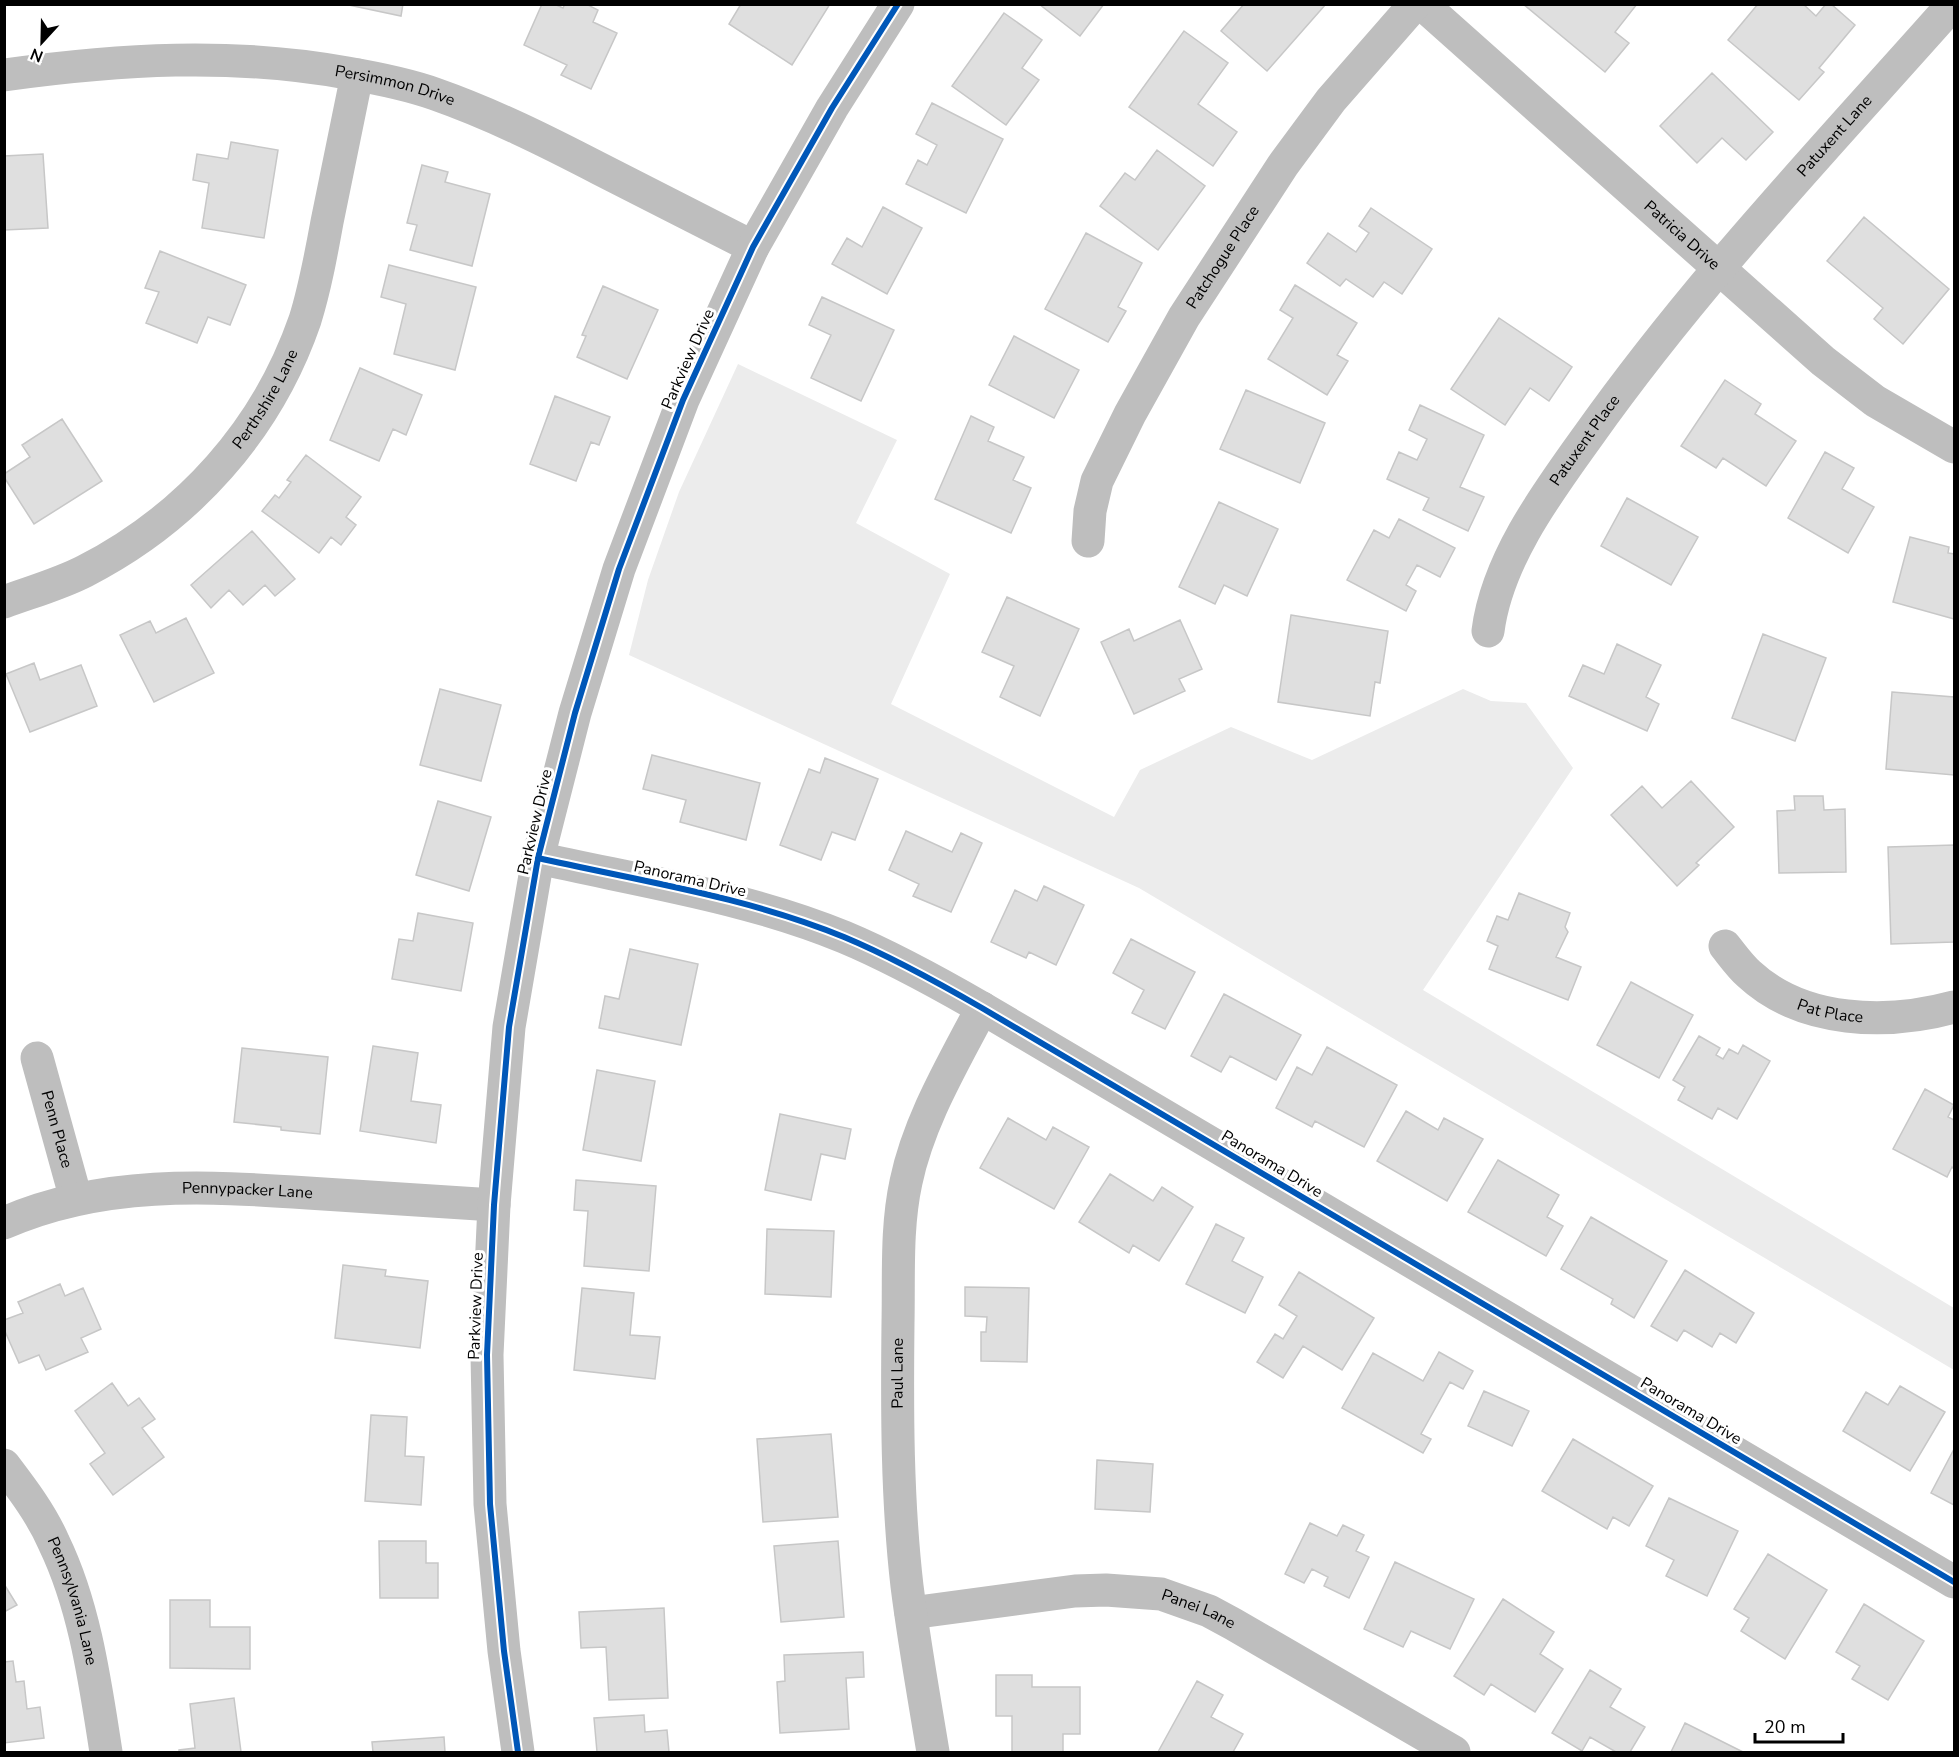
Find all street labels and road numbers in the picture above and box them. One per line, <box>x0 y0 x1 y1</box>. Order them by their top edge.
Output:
street label: Persimmon Drive <box>333 60 458 111</box>
street label: Patuxent Lane <box>1792 90 1877 182</box>
street label: Patricia Drive <box>1639 196 1725 275</box>
street label: Patchogue Place <box>1181 201 1265 313</box>
street label: Parkview Drive <box>656 305 720 413</box>
street label: Perthshire Lane <box>227 346 303 454</box>
street label: Patuxent Place <box>1545 390 1625 491</box>
street label: Parkview Drive <box>512 767 558 877</box>
street label: Panorama Drive <box>632 855 748 903</box>
street label: Pat Place <box>1794 994 1864 1028</box>
street label: Penn Place <box>35 1088 78 1171</box>
street label: Panorama Drive <box>1217 1125 1327 1203</box>
street label: Pennypacker Lane <box>182 1177 313 1204</box>
street label: Parkview Drive <box>463 1252 489 1360</box>
street label: Paul Lane <box>887 1338 909 1409</box>
street label: Panorama Drive <box>1636 1372 1746 1450</box>
street label: Pennsylvania Lane <box>42 1533 102 1667</box>
street label: Panei Lane <box>1158 1584 1239 1634</box>

